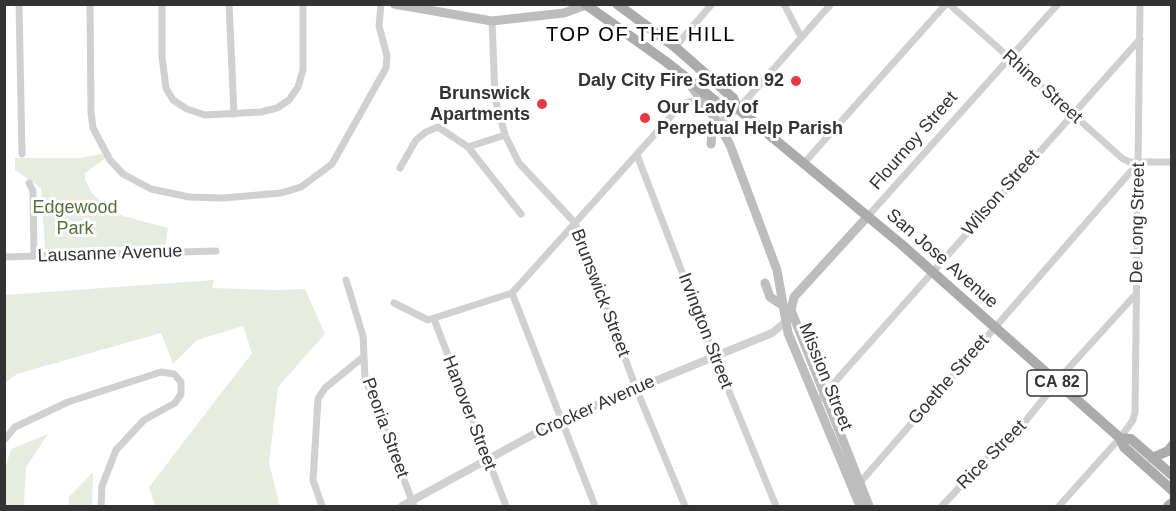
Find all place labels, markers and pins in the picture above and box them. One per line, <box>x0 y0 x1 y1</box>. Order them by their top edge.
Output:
place label: Daly City Fire Station 92 <box>578 70 784 92</box>
marker: Daly City Fire Station 92 <box>789 74 803 88</box>
place label: Brunswick Apartments <box>430 83 530 125</box>
marker: Brunswick Apartments <box>535 97 549 111</box>
place label: Our Lady of Perpetual Help Parish <box>657 97 843 140</box>
marker: Our Lady of Perpetual Help Parish <box>638 111 652 125</box>

